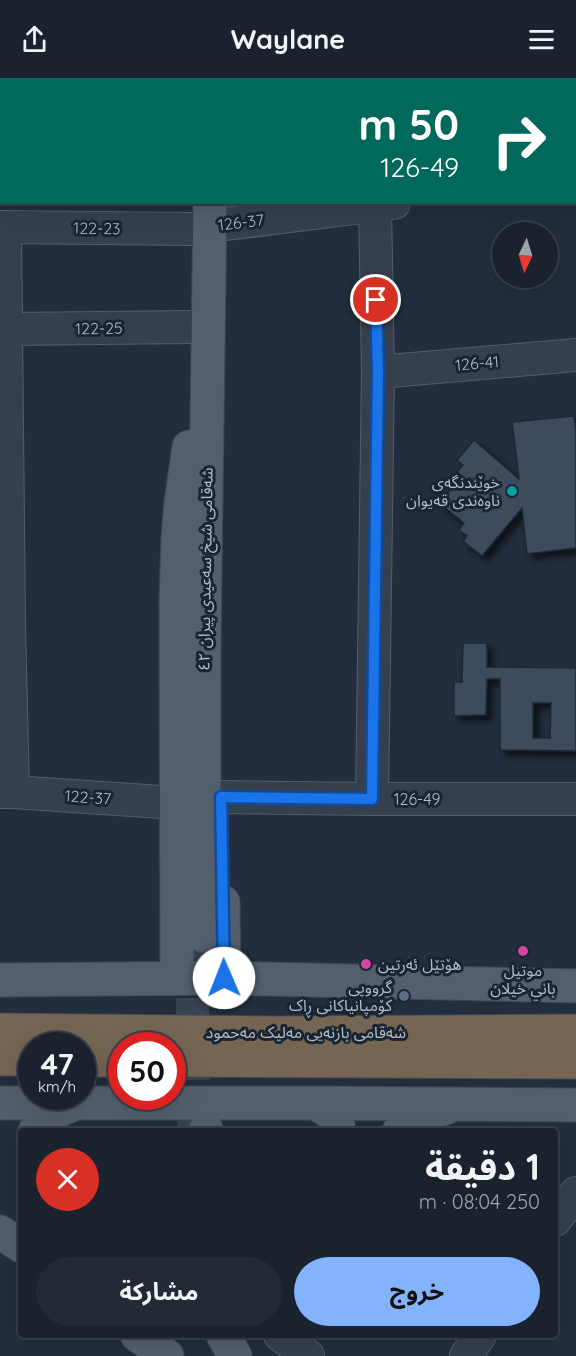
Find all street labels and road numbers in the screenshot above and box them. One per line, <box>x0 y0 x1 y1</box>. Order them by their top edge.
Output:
street label: 126-37 <box>217 209 265 235</box>
street label: 122-23 <box>73 218 121 238</box>
street label: 122-25 <box>75 318 123 338</box>
street label: 126-41 <box>454 351 500 375</box>
street label: شەقامی شیخ سەعیدی پیران ٤٢ <box>193 467 220 671</box>
street label: 122-37 <box>64 785 112 809</box>
street label: 126-49 <box>394 789 440 809</box>
street label: شەقامی بازنەیی مەلیک مەحمود <box>206 1022 406 1042</box>

